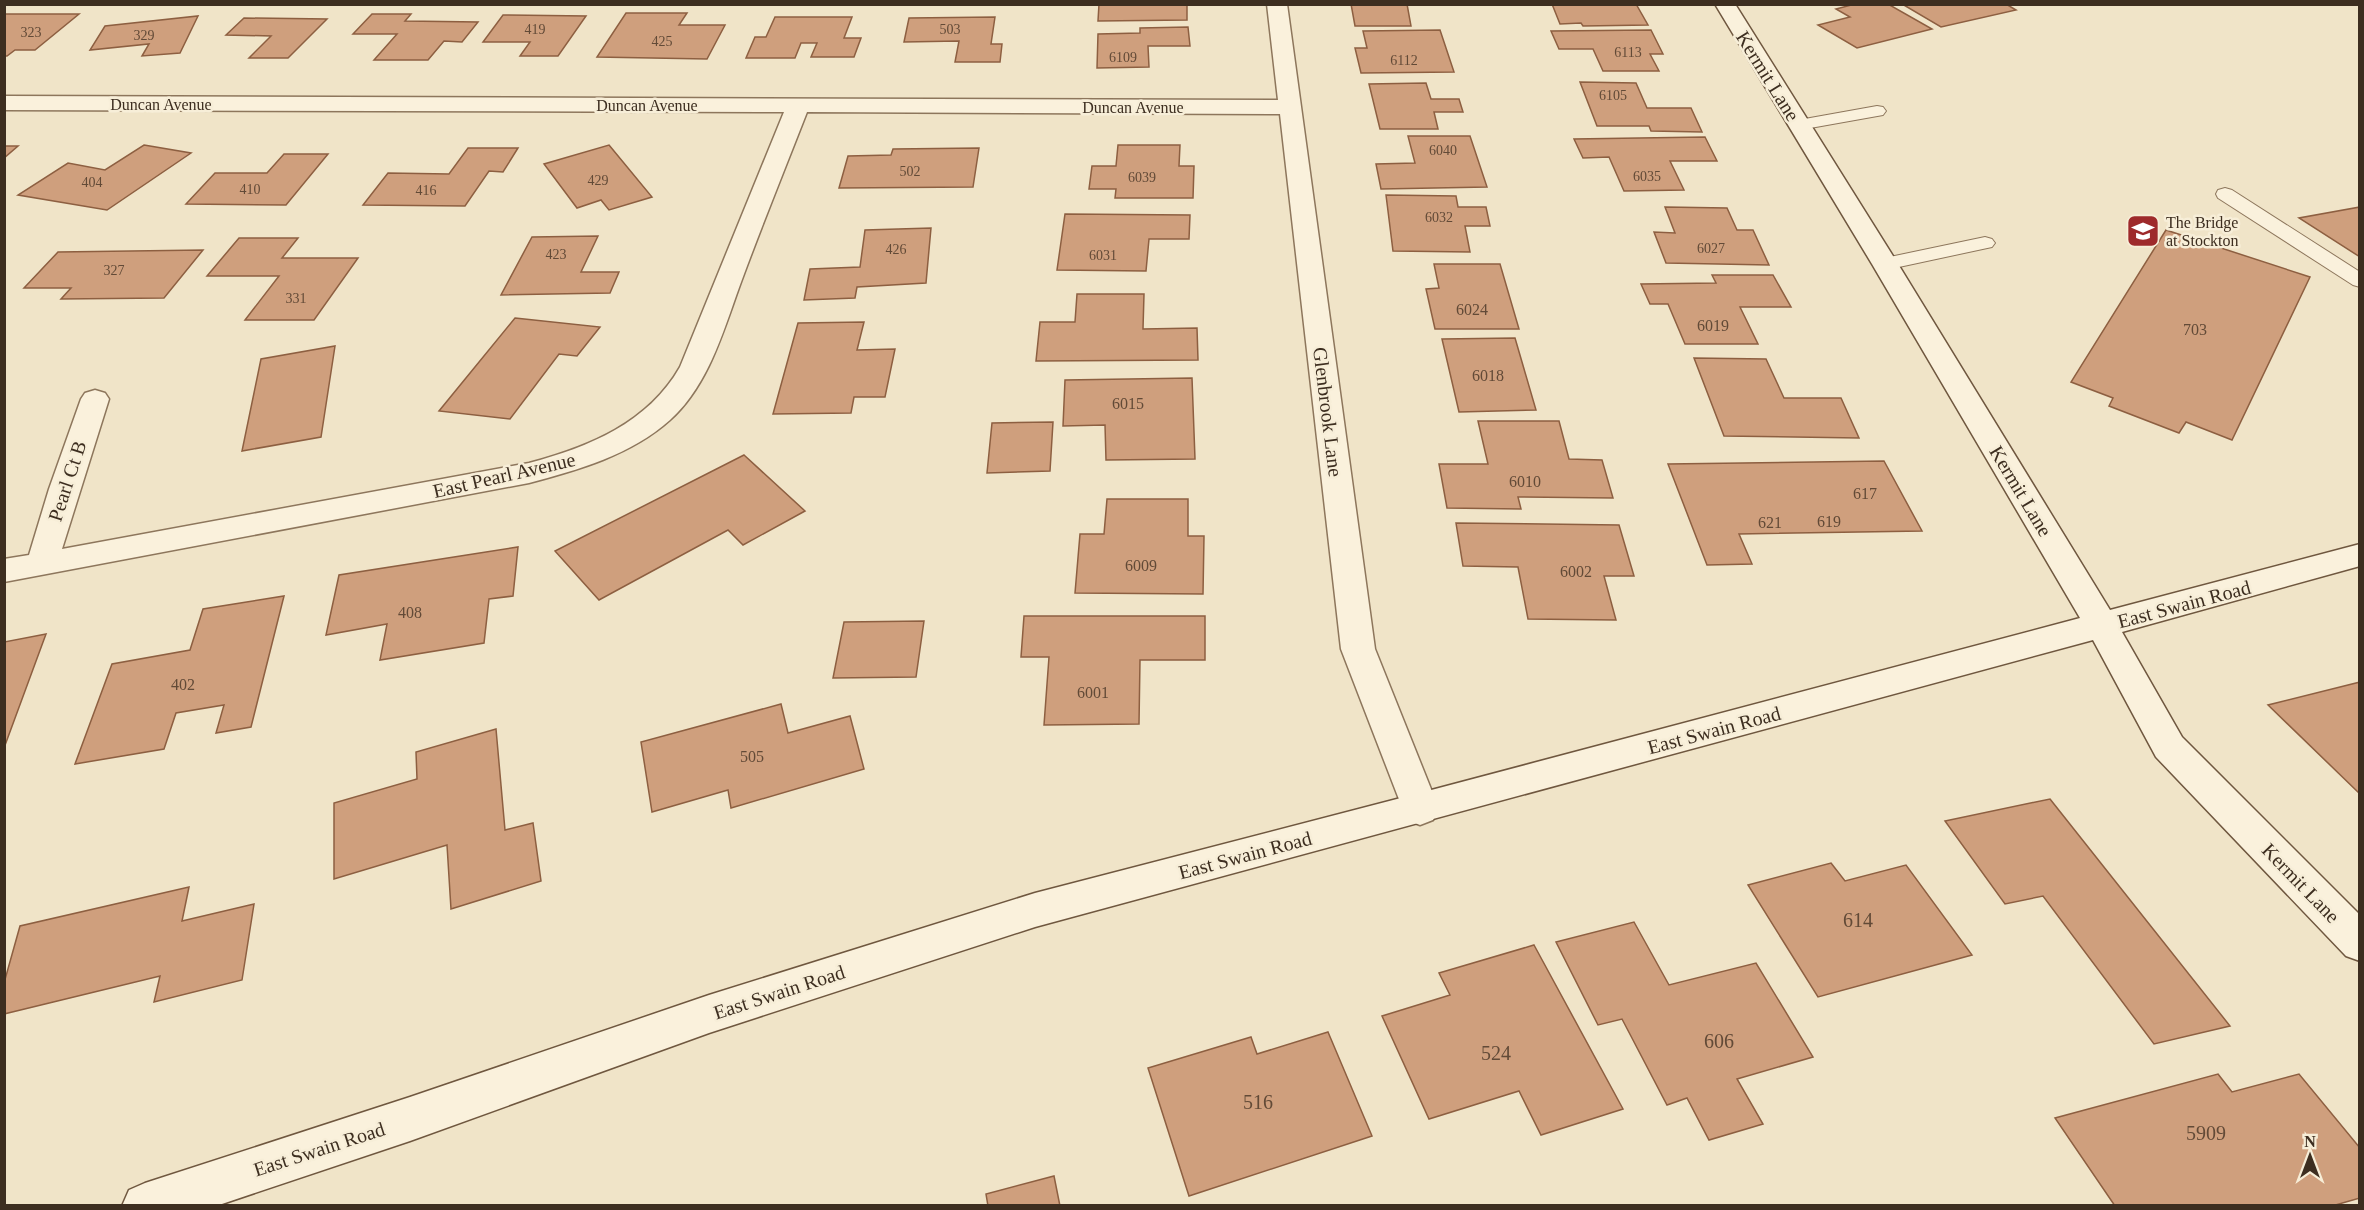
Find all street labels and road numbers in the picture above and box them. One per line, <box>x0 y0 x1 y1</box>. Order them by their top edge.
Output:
street label: Kermit Lane <box>1732 27 1804 125</box>
street label: Duncan Avenue <box>110 96 212 113</box>
street label: Duncan Avenue <box>596 97 698 114</box>
street label: Duncan Avenue <box>1082 99 1184 116</box>
street label: Glenbrook Lane <box>1309 346 1347 478</box>
street label: Pearl Ct B <box>44 438 90 524</box>
street label: Kermit Lane <box>1985 442 2057 540</box>
street label: East Pearl Avenue <box>431 448 577 502</box>
street label: East Swain Road <box>2115 576 2253 632</box>
street label: East Swain Road <box>1645 702 1783 758</box>
street label: East Swain Road <box>1176 827 1314 883</box>
street label: Kermit Lane <box>2258 839 2344 927</box>
street label: East Swain Road <box>711 960 847 1024</box>
street label: East Swain Road <box>251 1117 387 1181</box>

